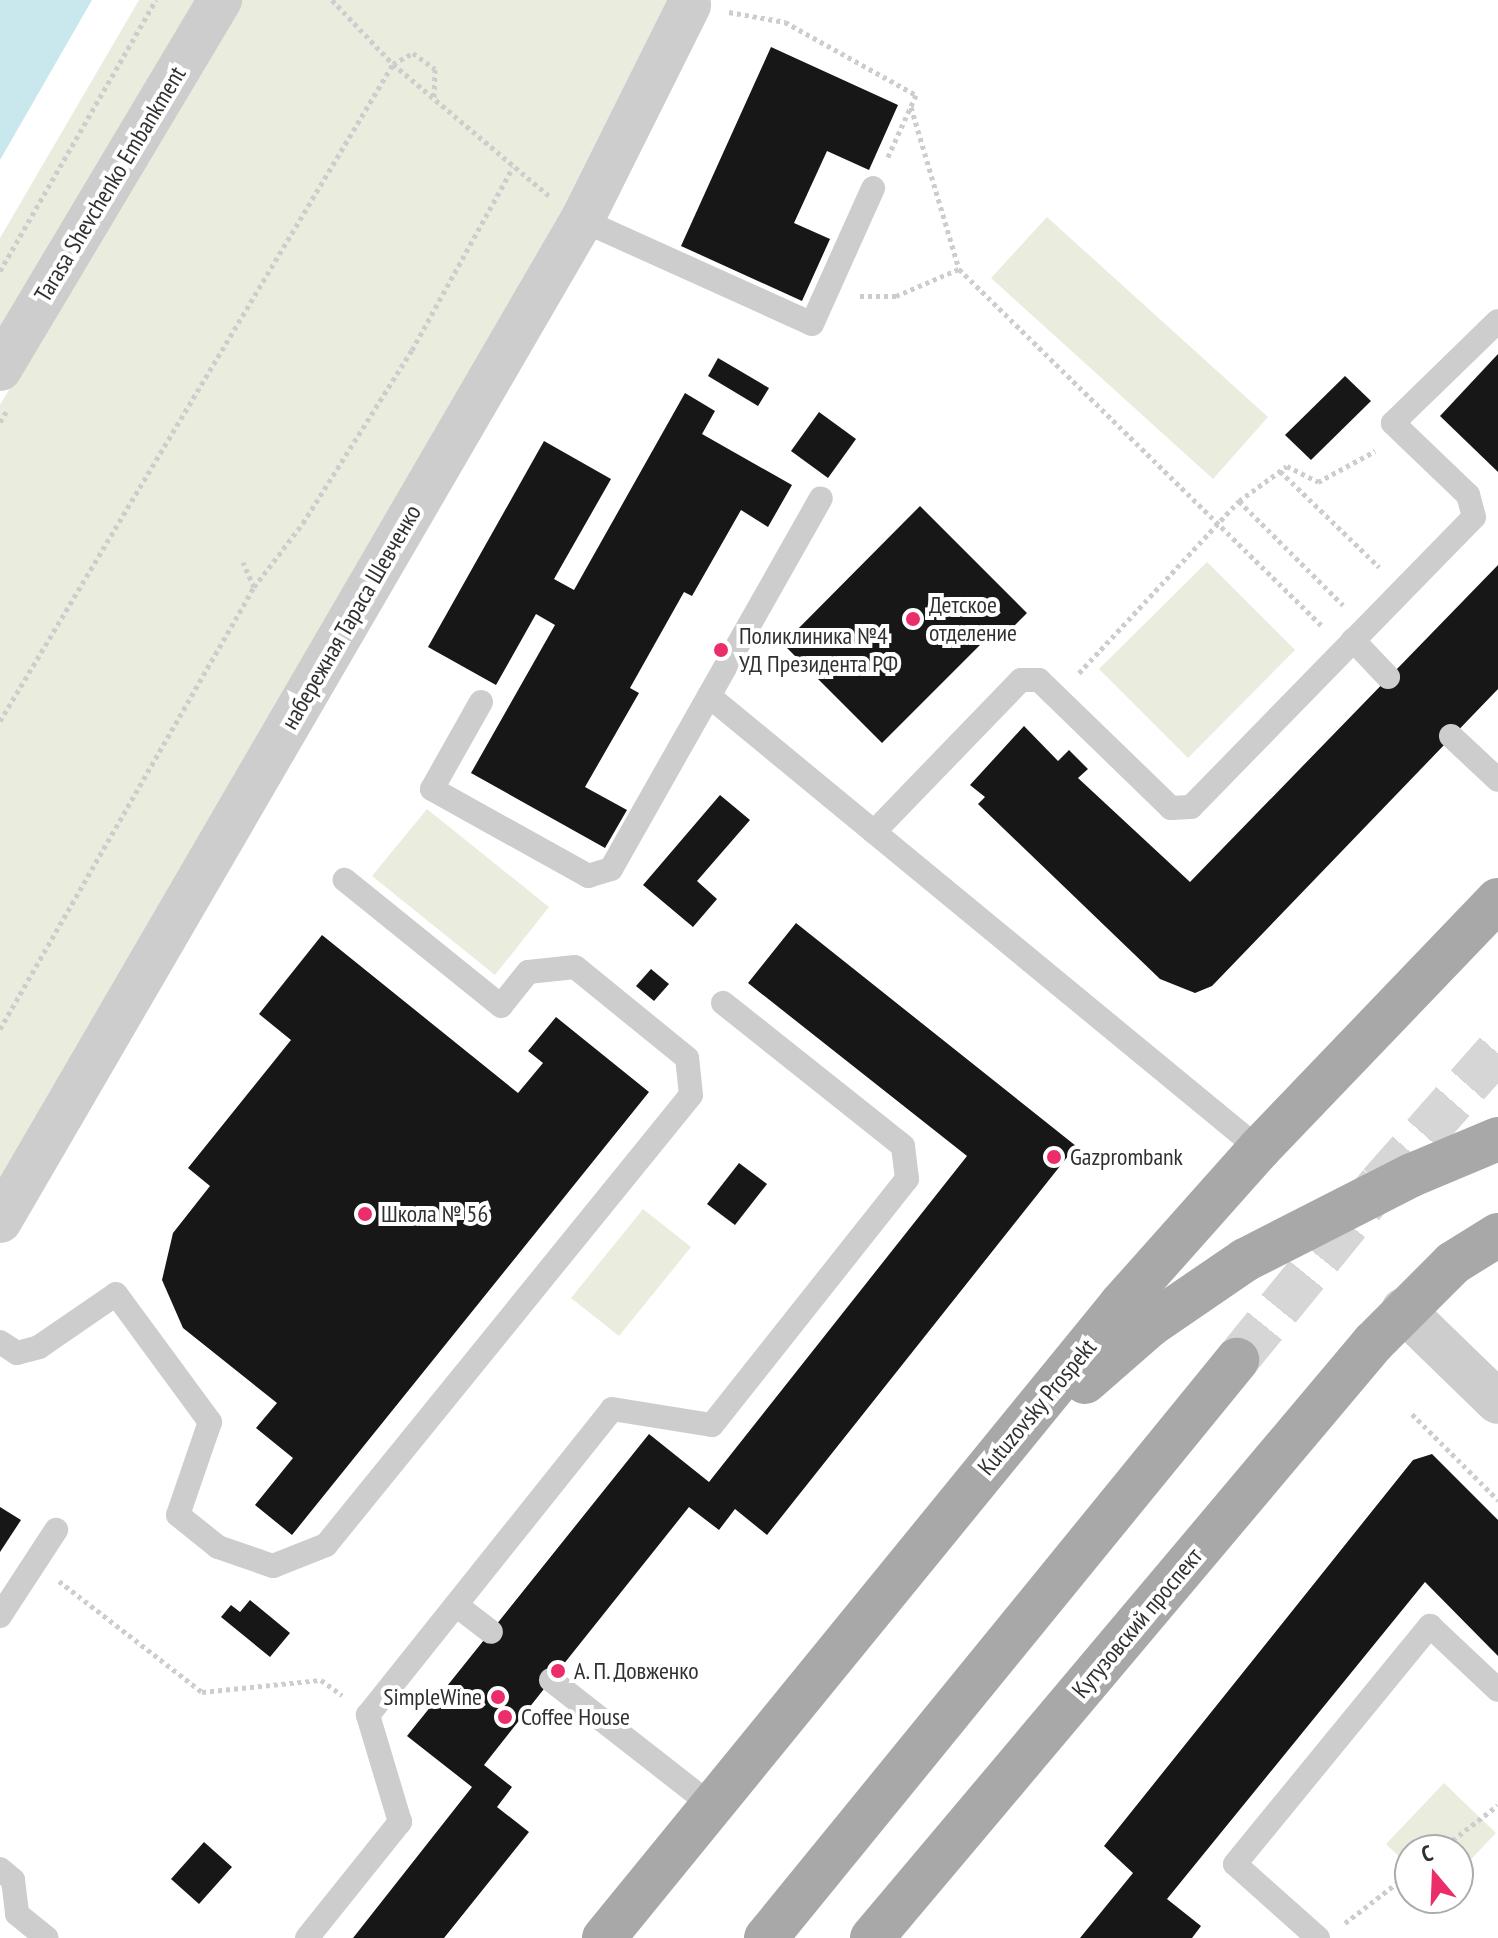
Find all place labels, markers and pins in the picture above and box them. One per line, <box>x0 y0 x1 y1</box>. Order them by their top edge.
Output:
place label: Детское отделение <box>929 591 1017 647</box>
marker: Детское отделение <box>904 610 922 628</box>
place label: Поликлиника №4 УД Президента РФ <box>739 622 898 678</box>
marker: Поликлиника №4 УД Президента РФ <box>710 639 732 661</box>
place label: Gazprombank <box>1070 1143 1183 1171</box>
marker: Gazprombank <box>1045 1148 1063 1166</box>
place label: Школа № 56 <box>381 1200 488 1228</box>
marker: Школа № 56 <box>356 1205 374 1223</box>
place label: А. П. Довженко <box>574 1657 702 1685</box>
marker: А. П. Довженко <box>549 1662 567 1680</box>
place label: SimpleWine <box>383 1683 482 1711</box>
marker: SimpleWine <box>489 1688 507 1706</box>
place label: Coffee House <box>521 1703 630 1731</box>
marker: Coffee House <box>496 1708 514 1726</box>

